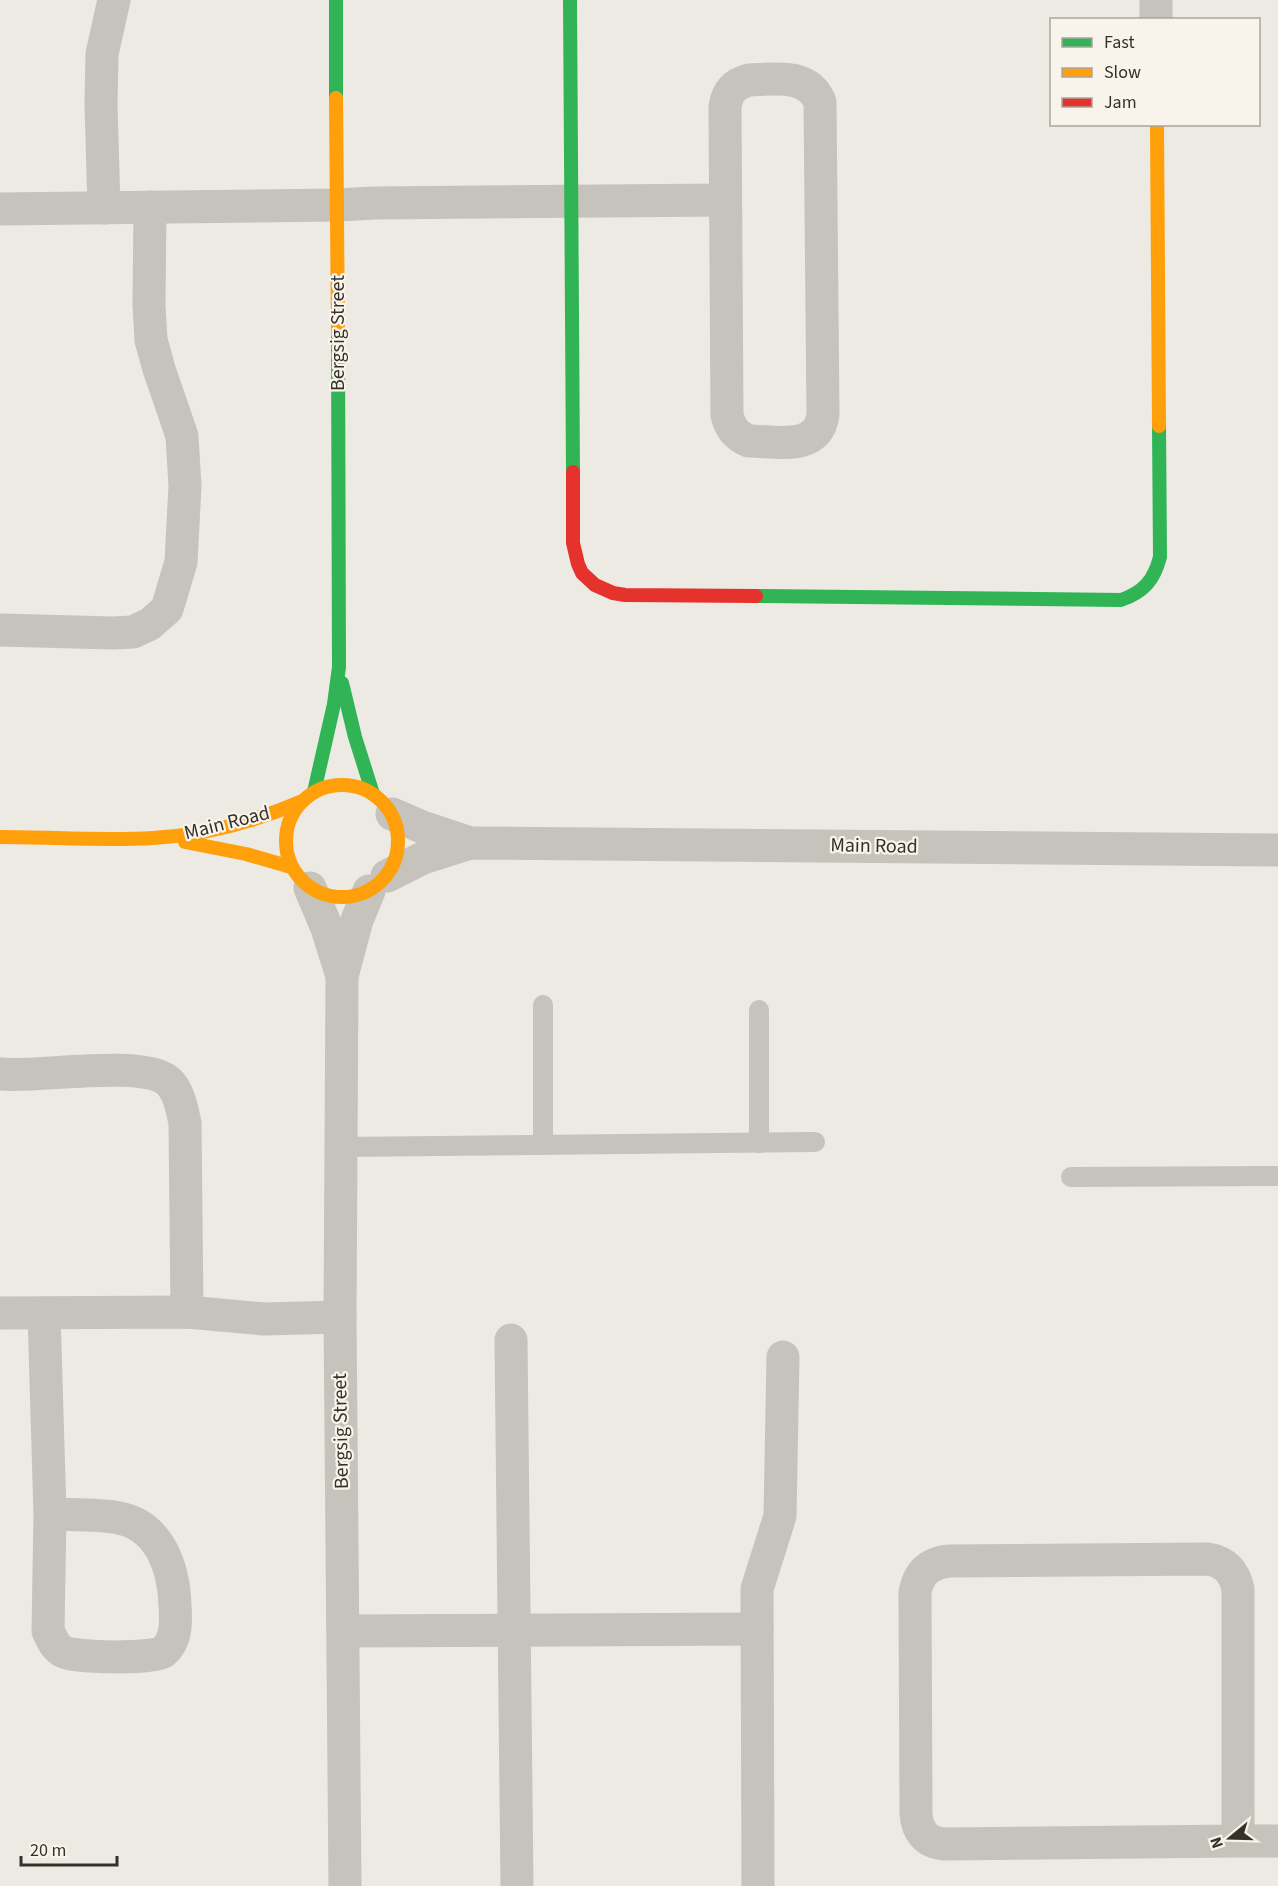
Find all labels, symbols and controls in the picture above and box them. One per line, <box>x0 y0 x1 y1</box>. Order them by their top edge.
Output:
legend <box>1050 18 1260 126</box>
text: Fast <box>1104 30 1135 55</box>
text: Slow <box>1104 60 1141 85</box>
text: Jam <box>1104 90 1137 115</box>
street label: Bergsig Street <box>324 275 352 391</box>
street label: Main Road <box>181 799 273 847</box>
street label: Main Road <box>830 831 918 861</box>
street label: Bergsig Street <box>326 1373 356 1489</box>
north arrow <box>1200 1808 1260 1868</box>
scale bar <box>21 1829 117 1867</box>
text: N <box>1205 1834 1229 1851</box>
text: 20 m <box>30 1838 66 1863</box>

